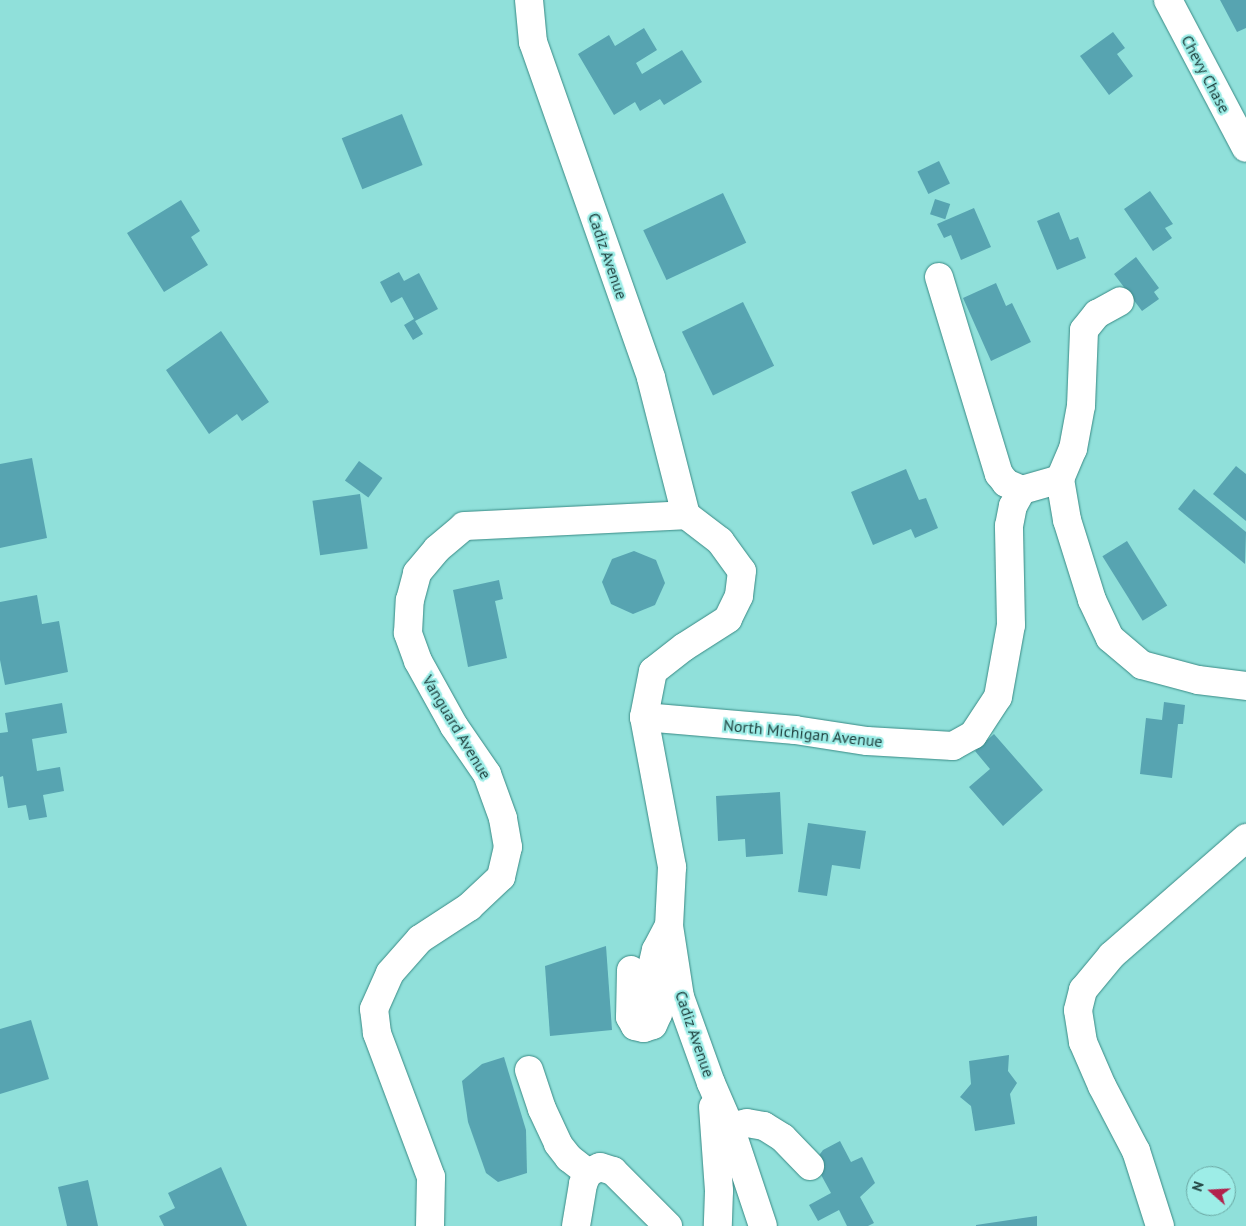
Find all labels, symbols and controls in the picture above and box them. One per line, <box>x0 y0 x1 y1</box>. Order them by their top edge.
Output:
street label: Chevy Chase <box>1177 32 1235 116</box>
street label: Cadiz Avenue <box>584 210 632 302</box>
street label: Vanguard Avenue <box>418 671 496 783</box>
street label: North Michigan Avenue <box>722 715 884 751</box>
street label: Cadiz Avenue <box>671 988 719 1080</box>
north arrow <box>1186 1166 1236 1216</box>
text: N <box>1188 1179 1208 1194</box>

